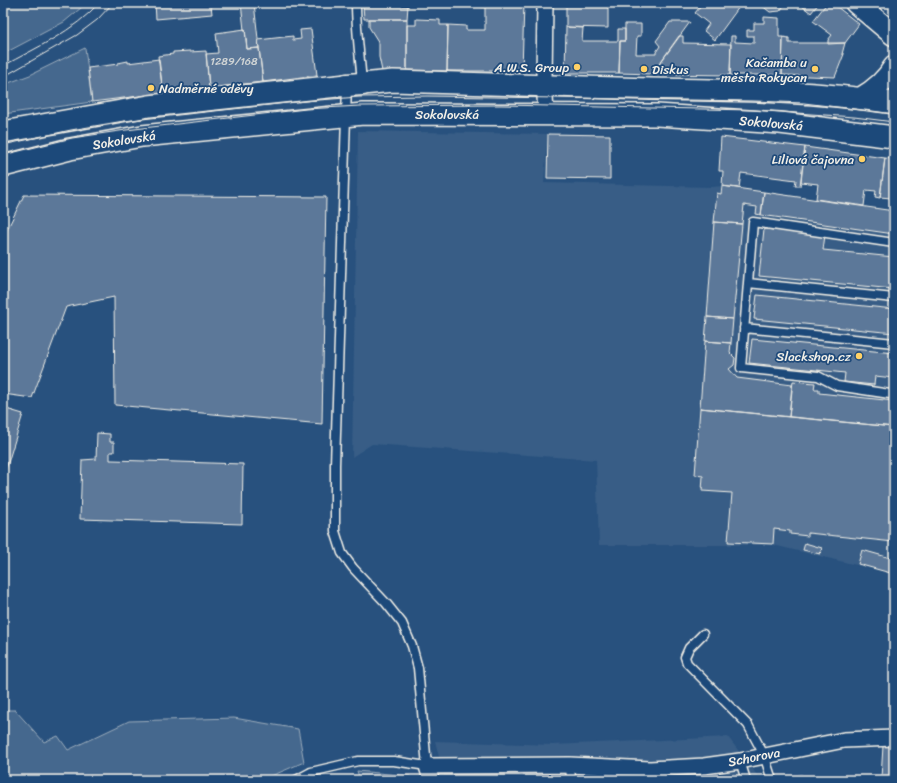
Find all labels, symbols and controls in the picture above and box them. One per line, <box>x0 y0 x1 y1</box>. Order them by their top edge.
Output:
place label: Kačamba u města Rokycan <box>721 51 807 89</box>
house number: 1289/168 <box>210 52 258 71</box>
place label: A.W.S. Group <box>493 56 569 79</box>
place label: Diskus <box>652 58 689 81</box>
marker: A.W.S. Group <box>572 62 582 72</box>
marker: Diskus <box>639 64 649 74</box>
marker: Kačamba u města Rokycan <box>810 64 820 74</box>
place label: Nadměrné oděvy <box>159 77 254 100</box>
marker: Nadměrné oděvy <box>146 83 156 93</box>
street label: Sokolovská <box>415 103 479 126</box>
street label: Sokolovská <box>738 109 804 137</box>
street label: Sokolovská <box>91 124 158 156</box>
place label: Liliová čajovna <box>772 148 854 171</box>
marker: Liliová čajovna <box>857 154 867 164</box>
place label: Slackshop.cz <box>776 345 852 368</box>
marker: Slackshop.cz <box>854 351 864 361</box>
street label: Schorova <box>726 741 782 773</box>

